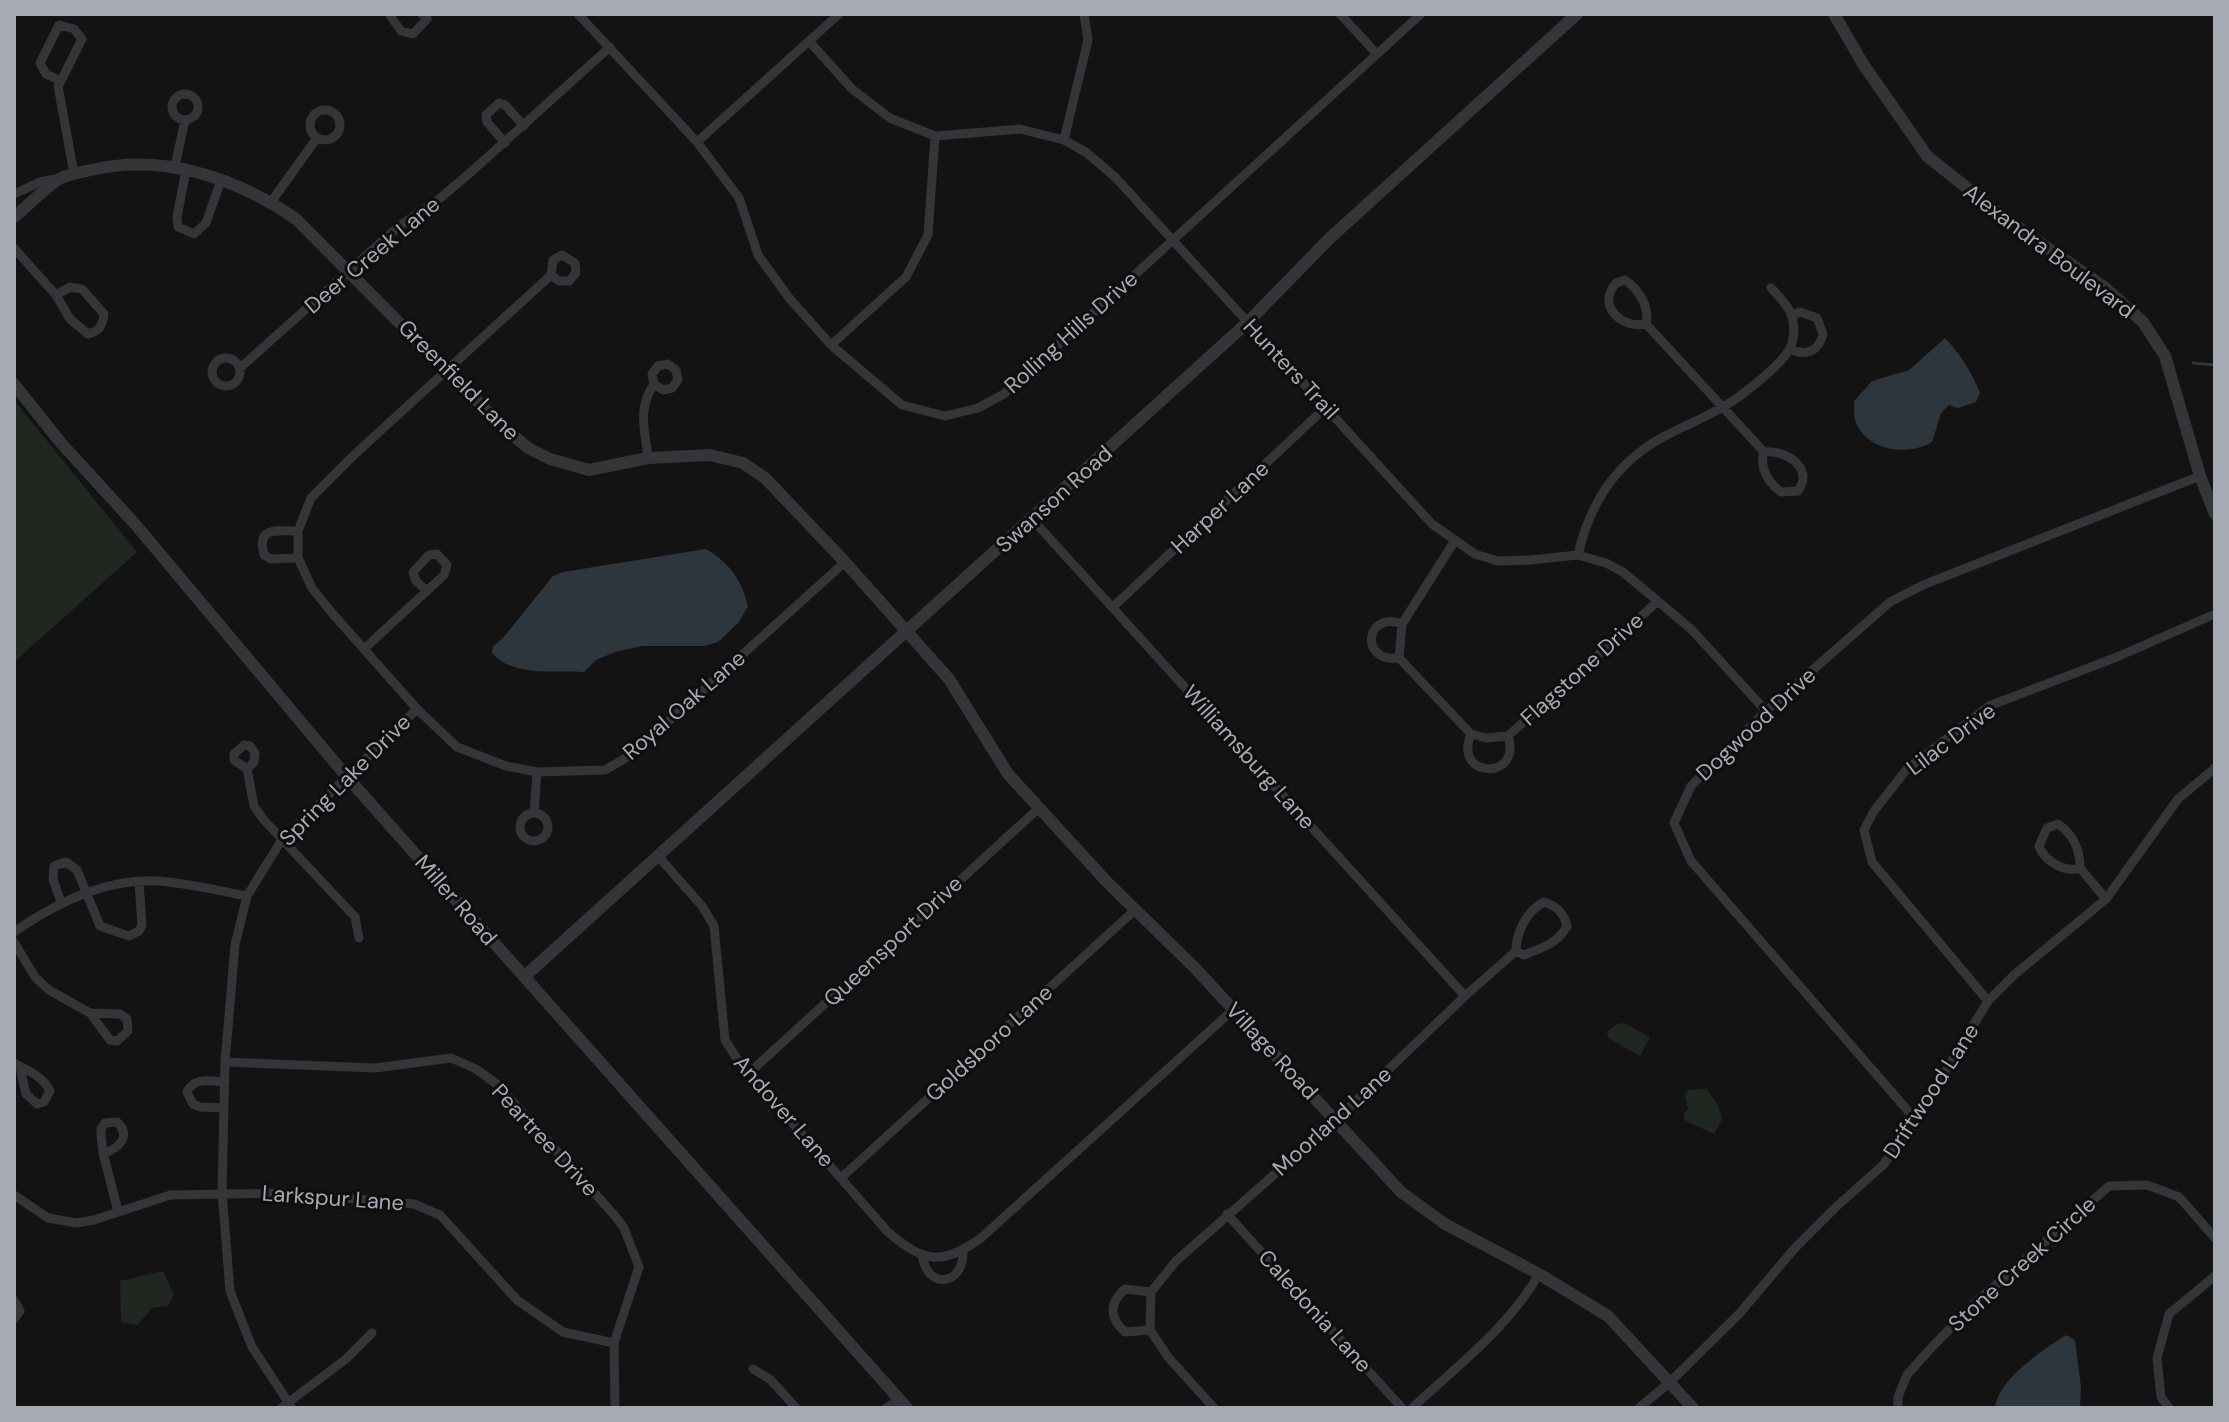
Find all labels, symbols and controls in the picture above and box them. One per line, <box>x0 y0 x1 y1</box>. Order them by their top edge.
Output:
street label: Alexandra Boulevard <box>1958 177 2140 325</box>
street label: Deer Creek Lane <box>298 190 446 320</box>
street label: Rolling Hills Drive <box>998 264 1144 400</box>
street label: Greenfield Lane <box>392 313 526 447</box>
street label: Hunters Trail <box>1237 313 1345 425</box>
street label: Swanson Road <box>989 439 1119 559</box>
street label: Harper Lane <box>1165 454 1275 560</box>
street label: Flagstone Drive <box>1514 606 1650 732</box>
street label: Royal Oak Lane <box>617 644 751 766</box>
street label: Dogwood Drive <box>1690 661 1822 787</box>
street label: Williamsburg Lane <box>1176 678 1322 836</box>
street label: Lilac Drive <box>1901 696 2001 782</box>
street label: Spring Lake Drive <box>273 708 417 852</box>
street label: Miller Road <box>409 848 503 952</box>
street label: Queensport Drive <box>817 869 969 1013</box>
street label: Goldsboro Lane <box>919 978 1059 1108</box>
street label: Village Road <box>1219 996 1325 1106</box>
street label: Driftwood Lane <box>1877 1018 1985 1164</box>
street label: Andover Lane <box>727 1049 841 1173</box>
street label: Moorland Lane <box>1266 1060 1398 1182</box>
street label: Peartree Drive <box>485 1077 605 1203</box>
street label: Larkspur Lane <box>261 1179 405 1217</box>
street label: Stone Creek Circle <box>1942 1190 2102 1338</box>
street label: Caledonia Lane <box>1252 1243 1378 1379</box>

